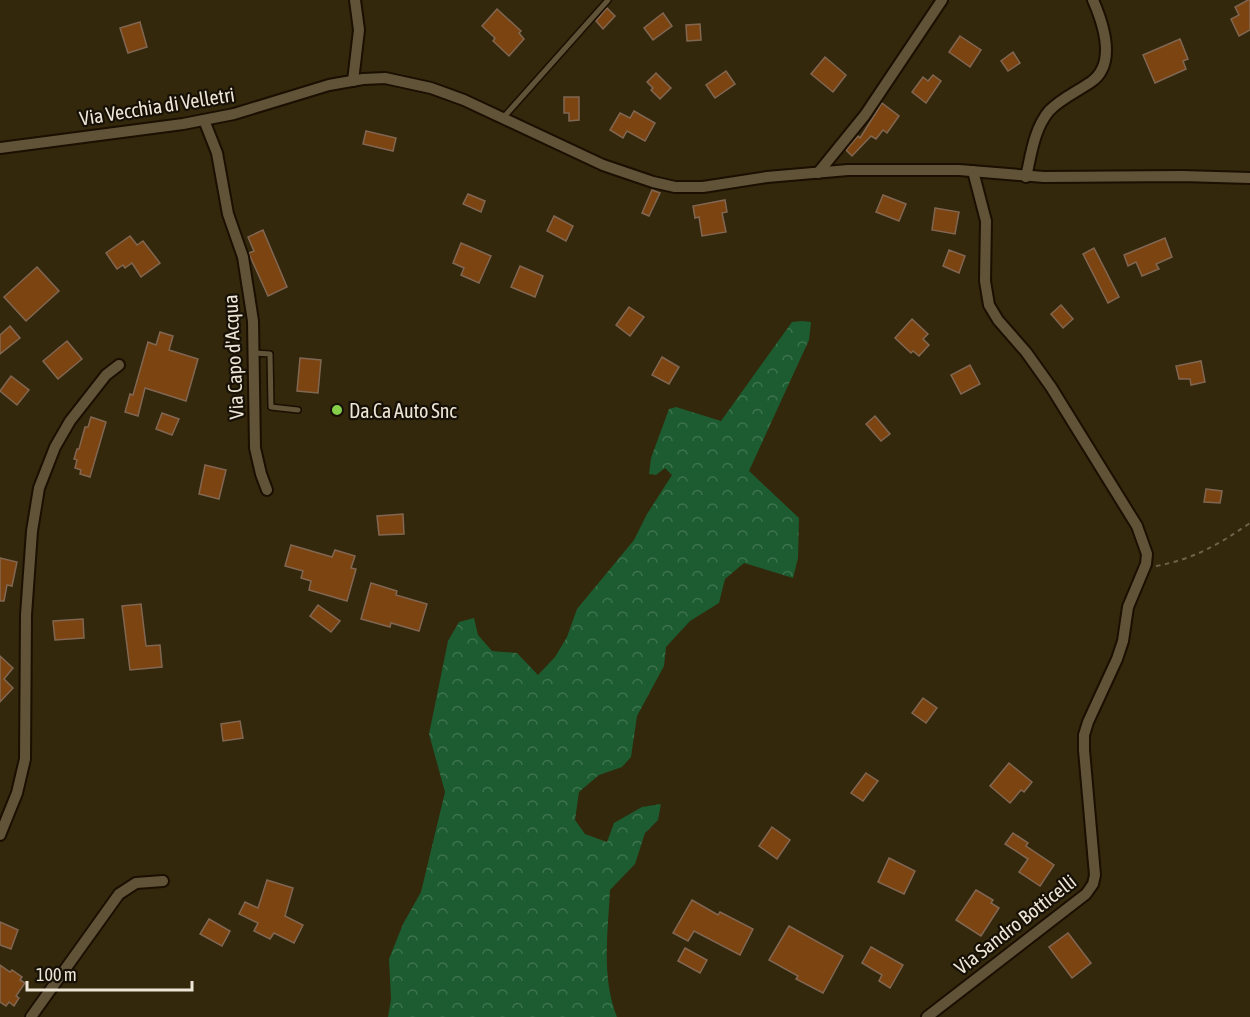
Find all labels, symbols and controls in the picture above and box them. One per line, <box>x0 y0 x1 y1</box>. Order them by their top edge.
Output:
street label: Via Vecchia di Velletri <box>78 82 236 130</box>
street label: Via Capo d'Acqua <box>218 294 248 420</box>
place label: Da.Ca Auto Snc <box>349 399 457 422</box>
marker: Da.Ca Auto Snc <box>330 403 344 417</box>
street label: Via Sandro Botticelli <box>950 869 1080 979</box>
scale bar <box>27 954 192 992</box>
text: 100 m <box>36 964 77 985</box>

